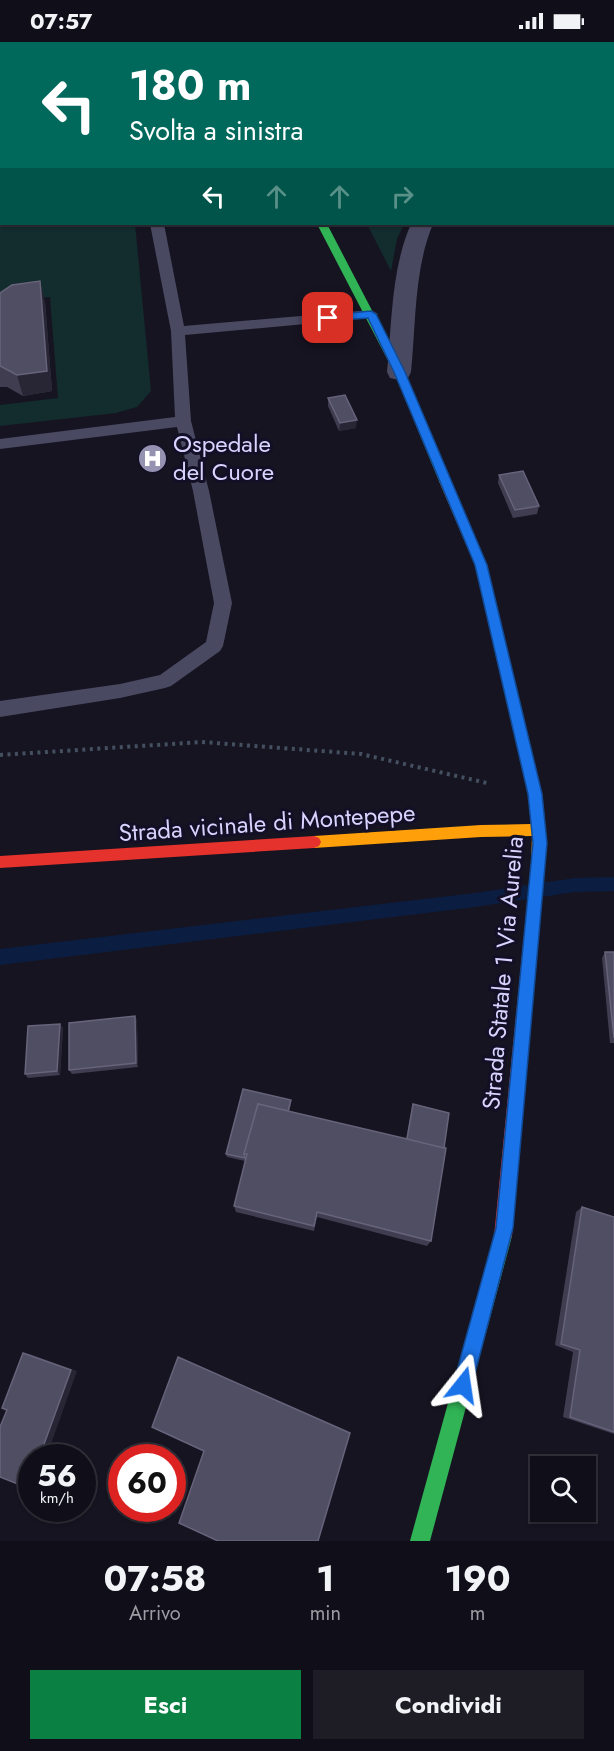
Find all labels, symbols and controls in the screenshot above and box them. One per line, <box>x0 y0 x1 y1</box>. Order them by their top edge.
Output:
text: 07:57 <box>30 5 92 37</box>
text: 180 m <box>129 55 252 116</box>
icon: left <box>30 66 108 144</box>
text: Svolta a sinistra <box>129 111 304 150</box>
icon: left <box>197 180 230 213</box>
icon: ahead <box>260 180 293 213</box>
icon: ahead <box>323 180 356 213</box>
icon: right <box>386 180 419 213</box>
pin <box>302 292 353 343</box>
icon: arrive <box>311 301 344 334</box>
place label: Ospedale del Cuore <box>173 426 274 489</box>
hospital icon: Ospedale del Cuore <box>136 442 168 474</box>
street label: Strada vicinale di Montepepe <box>117 795 416 850</box>
street label: Strada Statale 1 Via Aurelia <box>473 835 532 1111</box>
position arrow <box>431 1353 495 1417</box>
speed limit sign: 60 <box>108 1444 186 1522</box>
text: 56 <box>37 1454 77 1497</box>
map controls <box>530 1456 596 1522</box>
button: search <box>530 1456 596 1522</box>
text: km/h <box>40 1487 74 1509</box>
text: 07:58 <box>103 1552 206 1604</box>
text: 1 <box>316 1552 335 1604</box>
text: 190 <box>444 1552 511 1604</box>
text: Arrivo <box>129 1599 181 1628</box>
text: min <box>310 1599 341 1628</box>
text: m <box>470 1599 485 1628</box>
button: Esci <box>30 1670 301 1739</box>
button: Condividi <box>313 1670 584 1739</box>

